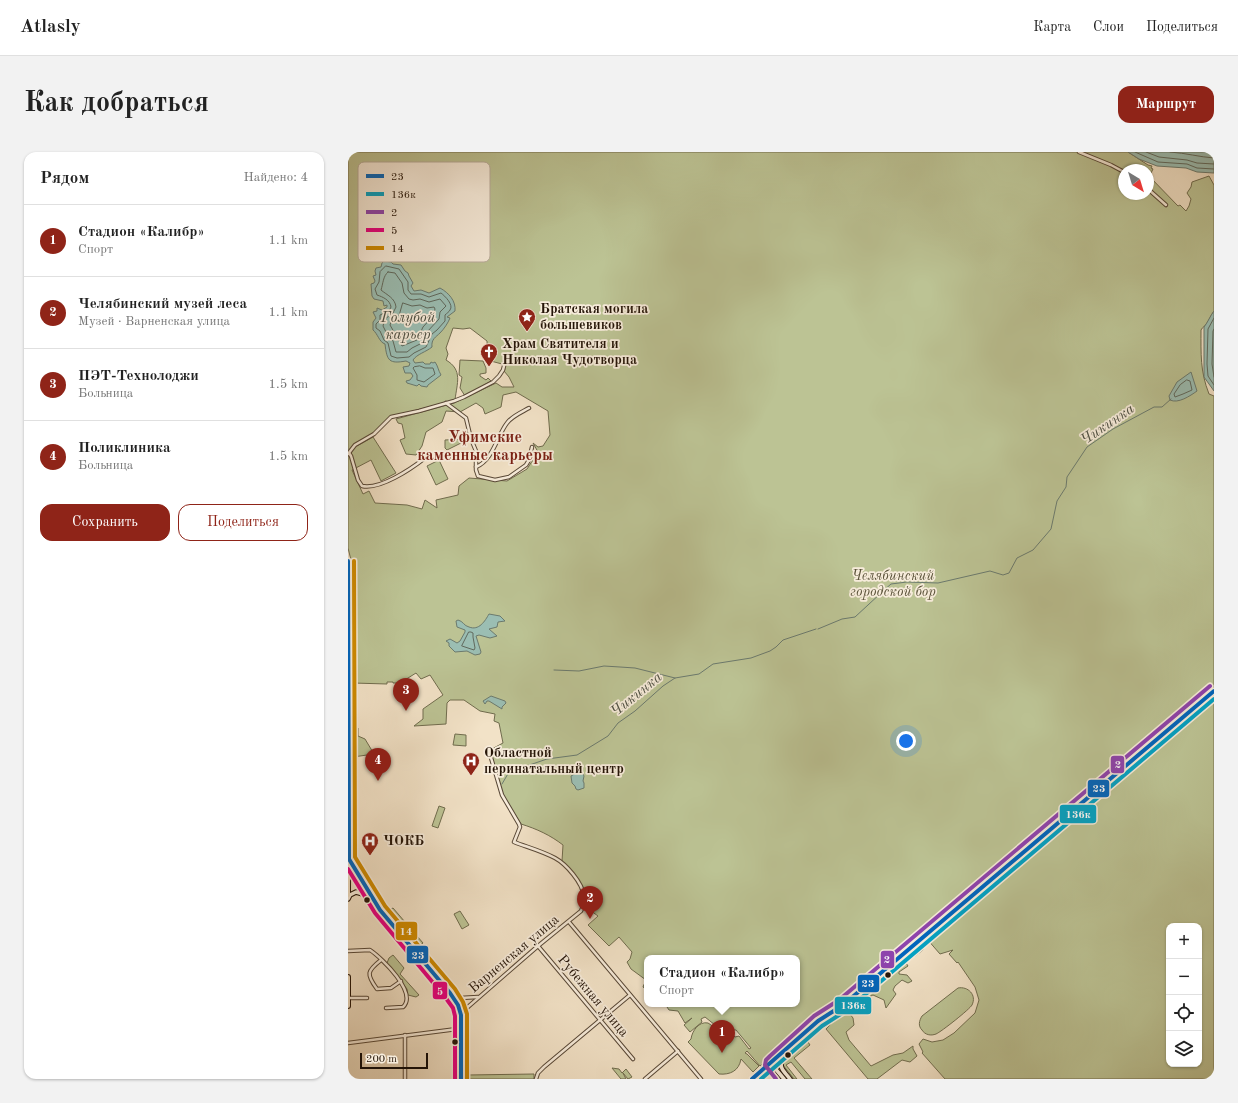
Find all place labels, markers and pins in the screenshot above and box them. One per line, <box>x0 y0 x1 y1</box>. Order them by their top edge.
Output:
place label: Братская могила большевиков <box>540 302 649 332</box>
place icon: Братская могила большевиков <box>517 307 537 332</box>
place label: Храм Святителя и Николая Чудотворца <box>502 337 637 367</box>
church icon: Храм Святителя и Николая Чудотворца <box>479 342 499 367</box>
pin: 3 <box>393 678 419 711</box>
place label: Областной перинатальный центр <box>484 746 624 776</box>
pin: 4 <box>365 748 391 781</box>
hospital icon: Областной перинатальный центр <box>461 751 481 776</box>
hospital icon: ЧОКБ <box>360 831 380 856</box>
place label: ЧОКБ <box>383 834 424 848</box>
pin: 2 <box>577 886 603 919</box>
unlabelled marker <box>362 895 372 905</box>
unlabelled marker <box>883 970 893 980</box>
pin: 1 <box>709 1020 735 1053</box>
unlabelled marker <box>450 1037 460 1047</box>
unlabelled marker <box>783 1050 793 1060</box>

